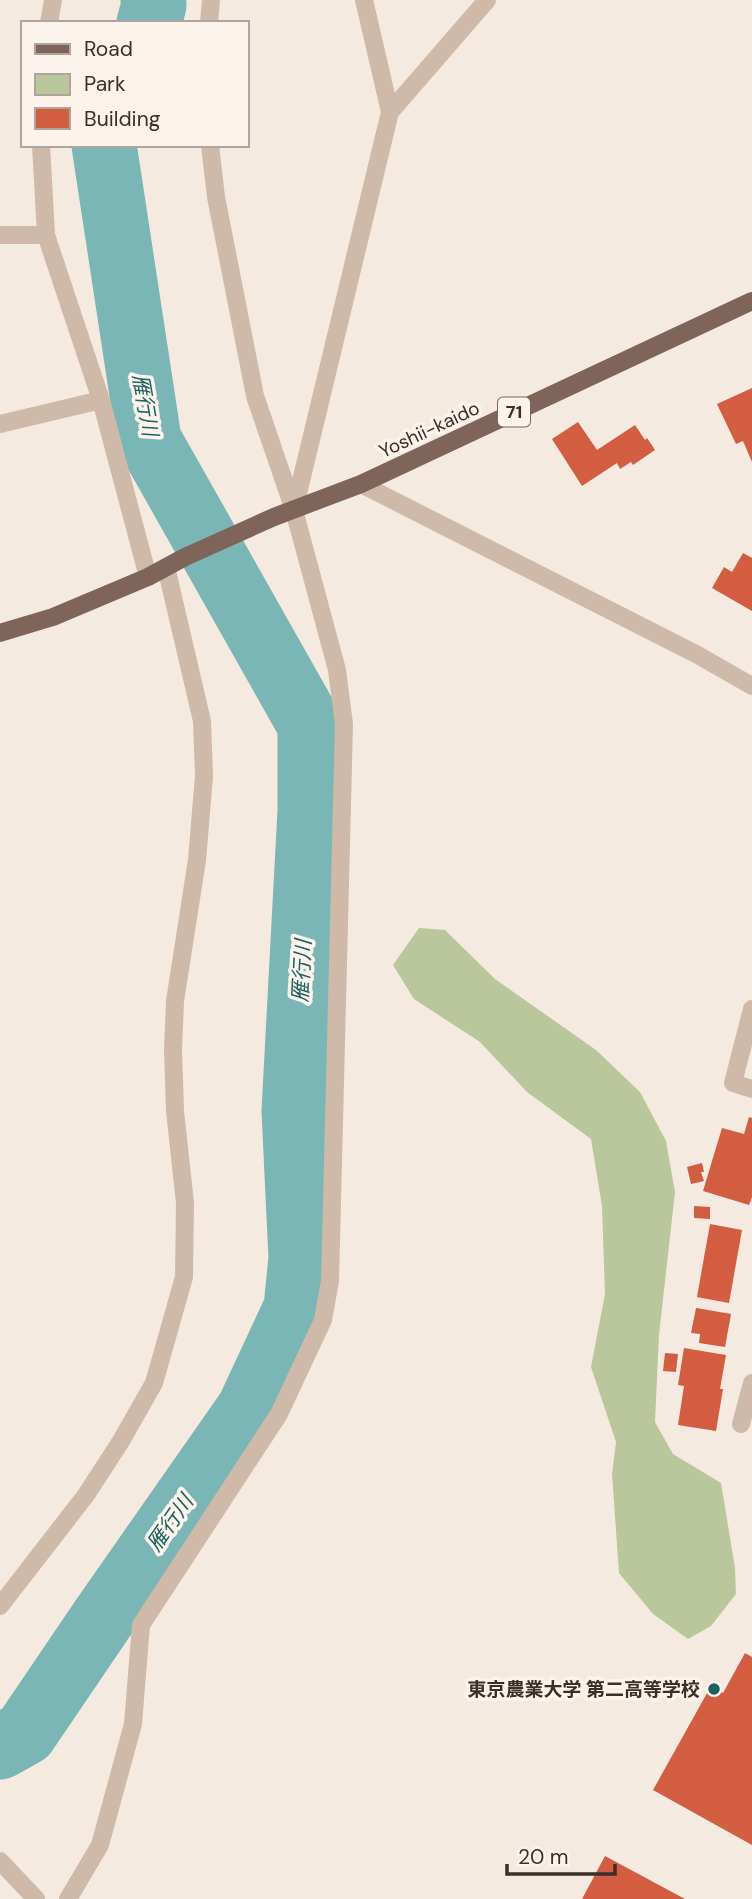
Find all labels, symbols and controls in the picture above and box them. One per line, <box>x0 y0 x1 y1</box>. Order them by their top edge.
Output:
legend <box>21 21 248 147</box>
text: Road <box>84 35 133 63</box>
text: Park <box>84 70 126 98</box>
text: Building <box>84 105 161 133</box>
water label: 雁行川 <box>126 372 165 440</box>
street label: Yoshii-kaido <box>375 395 483 464</box>
road number: 71 <box>498 398 530 426</box>
water label: 雁行川 <box>286 937 318 1003</box>
water label: 雁行川 <box>140 1488 201 1557</box>
place label: 東京農業大学 第二高等学校 <box>468 1677 700 1702</box>
marker: 東京農業大学 第二高等学校 <box>706 1681 722 1697</box>
scale bar <box>507 1832 616 1876</box>
text: 20 m <box>518 1843 569 1871</box>

